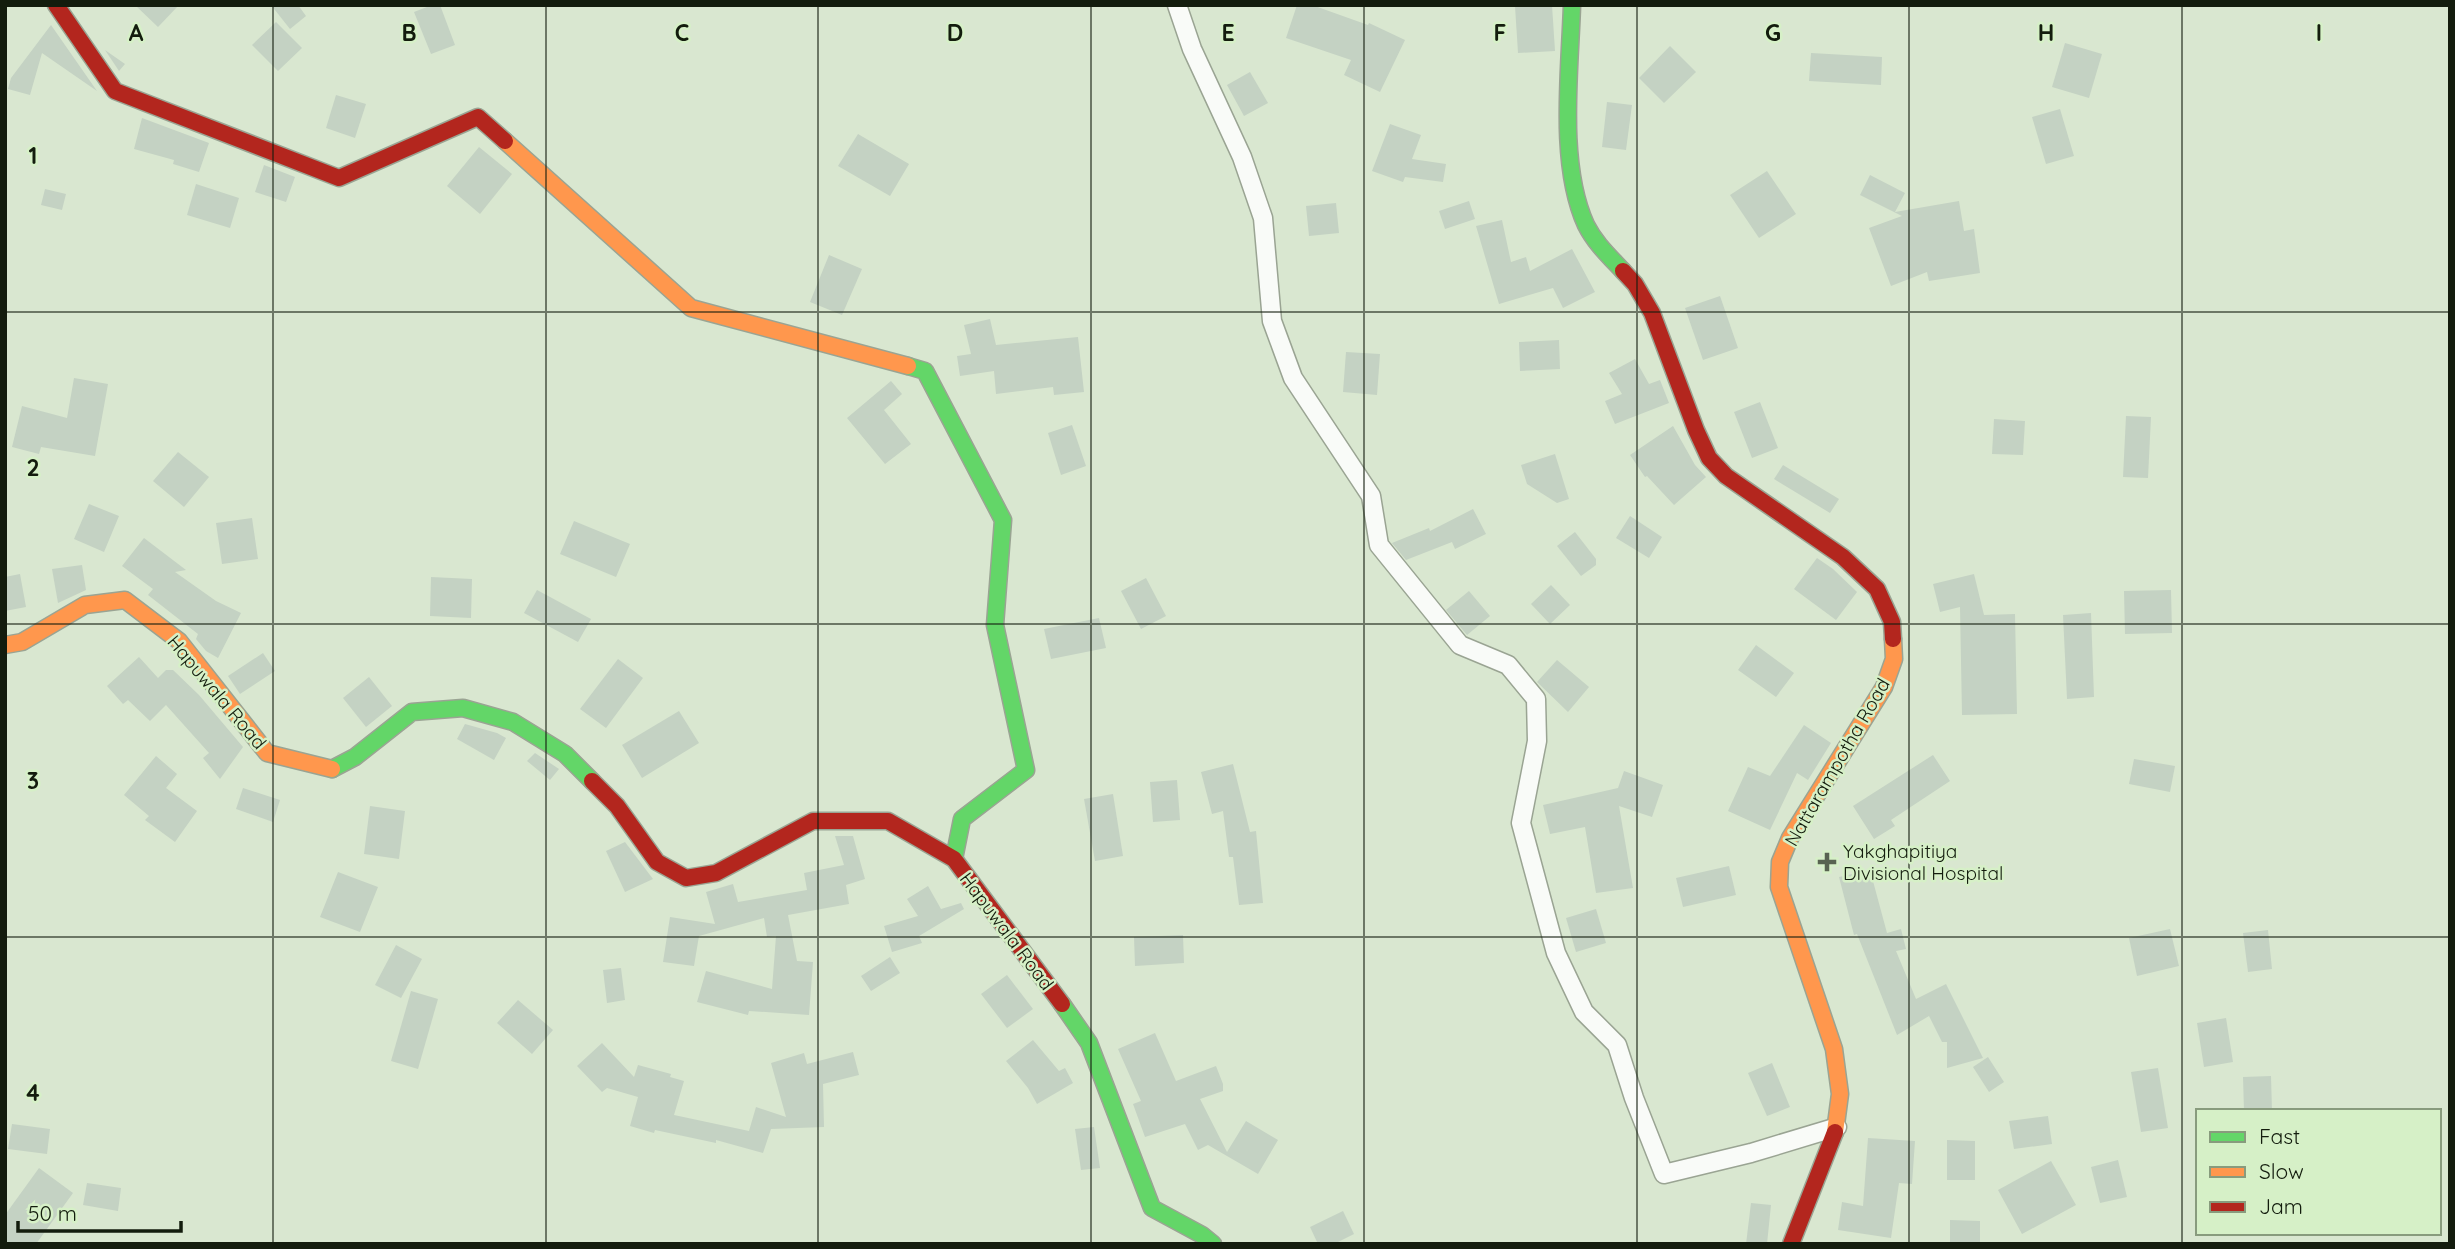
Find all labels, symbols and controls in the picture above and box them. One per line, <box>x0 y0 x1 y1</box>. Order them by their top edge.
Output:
text: A <box>129 18 144 47</box>
text: B <box>401 18 417 47</box>
text: C <box>675 18 689 47</box>
text: D <box>947 18 963 47</box>
text: E <box>1221 18 1235 47</box>
text: F <box>1494 18 1506 47</box>
text: G <box>1765 18 1781 47</box>
text: H <box>2038 18 2054 47</box>
text: I <box>2316 18 2322 47</box>
text: 1 <box>29 141 37 170</box>
text: 2 <box>26 453 40 482</box>
street label: Hapuwala Road <box>162 630 272 754</box>
street label: Nattarampotha Road <box>1779 674 1895 850</box>
text: 3 <box>27 766 39 795</box>
place label: Yakghapitiya Divisional Hospital <box>1843 839 2003 885</box>
marker: Yakghapitiya Divisional Hospital <box>1817 852 1837 872</box>
street label: Hapuwala Road <box>955 867 1059 995</box>
text: 4 <box>26 1078 40 1107</box>
legend <box>2196 1109 2441 1235</box>
text: Fast <box>2259 1123 2300 1149</box>
text: Slow <box>2259 1158 2304 1184</box>
scale bar <box>18 1190 180 1234</box>
text: Jam <box>2259 1193 2303 1219</box>
text: 50 m <box>28 1200 77 1226</box>

